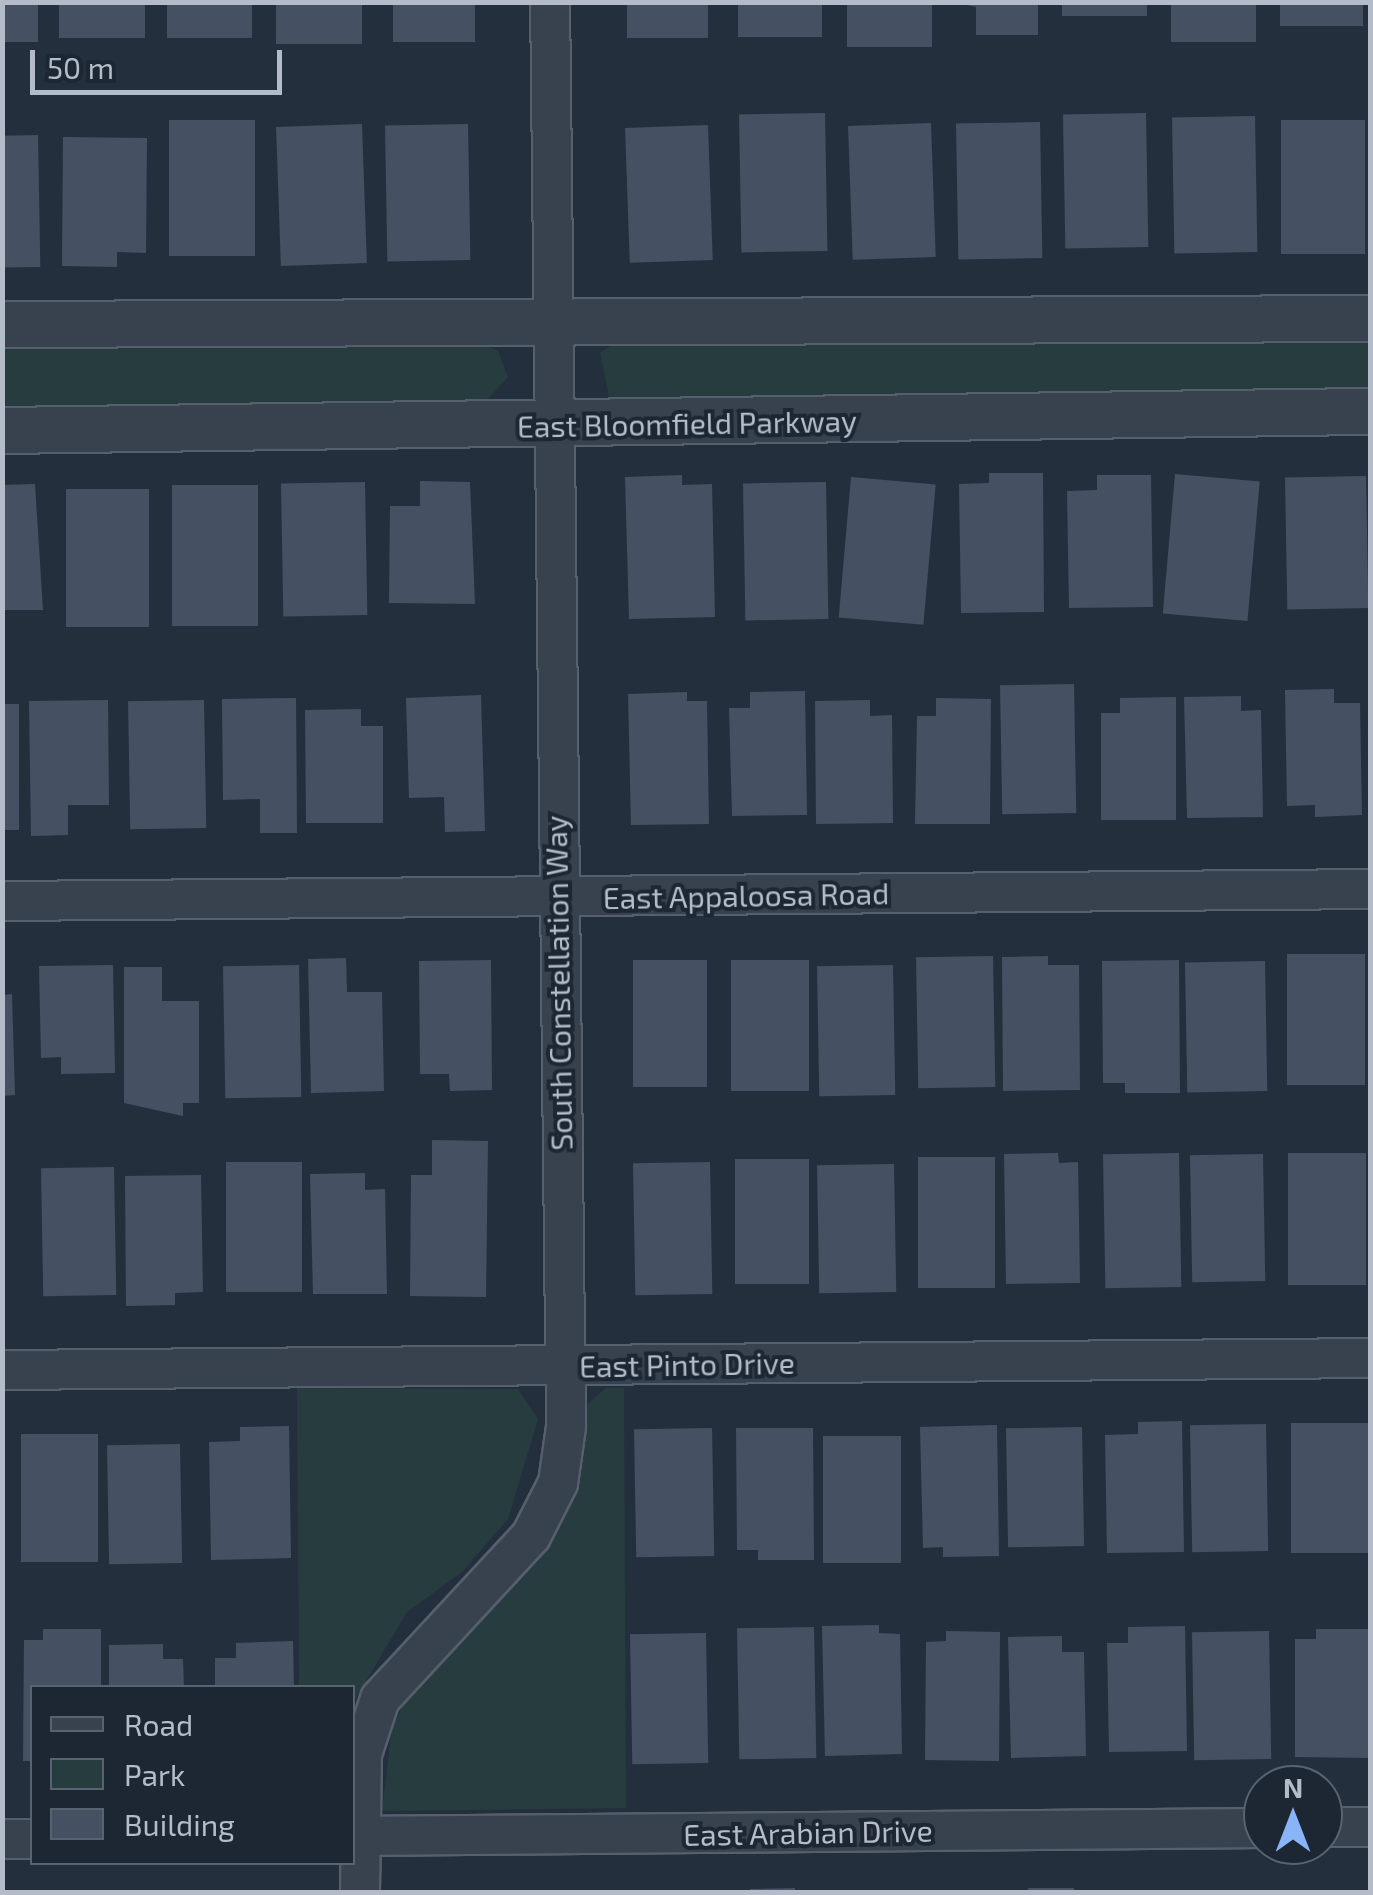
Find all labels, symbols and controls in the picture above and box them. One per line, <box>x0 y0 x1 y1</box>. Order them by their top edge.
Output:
scale bar <box>35 30 288 92</box>
text: 50 m <box>47 49 114 85</box>
street label: East Bloomfield Parkway <box>517 402 857 444</box>
street label: South Constellation Way <box>537 815 579 1151</box>
street label: East Appaloosa Road <box>602 874 890 916</box>
street label: East Pinto Drive <box>579 1344 795 1384</box>
legend <box>30 1685 355 1865</box>
text: Road <box>124 1706 193 1742</box>
text: Park <box>124 1756 185 1792</box>
north arrow <box>1243 1765 1343 1865</box>
text: N <box>1283 1770 1303 1804</box>
text: Building <box>124 1806 235 1842</box>
street label: East Arabian Drive <box>683 1812 933 1852</box>

